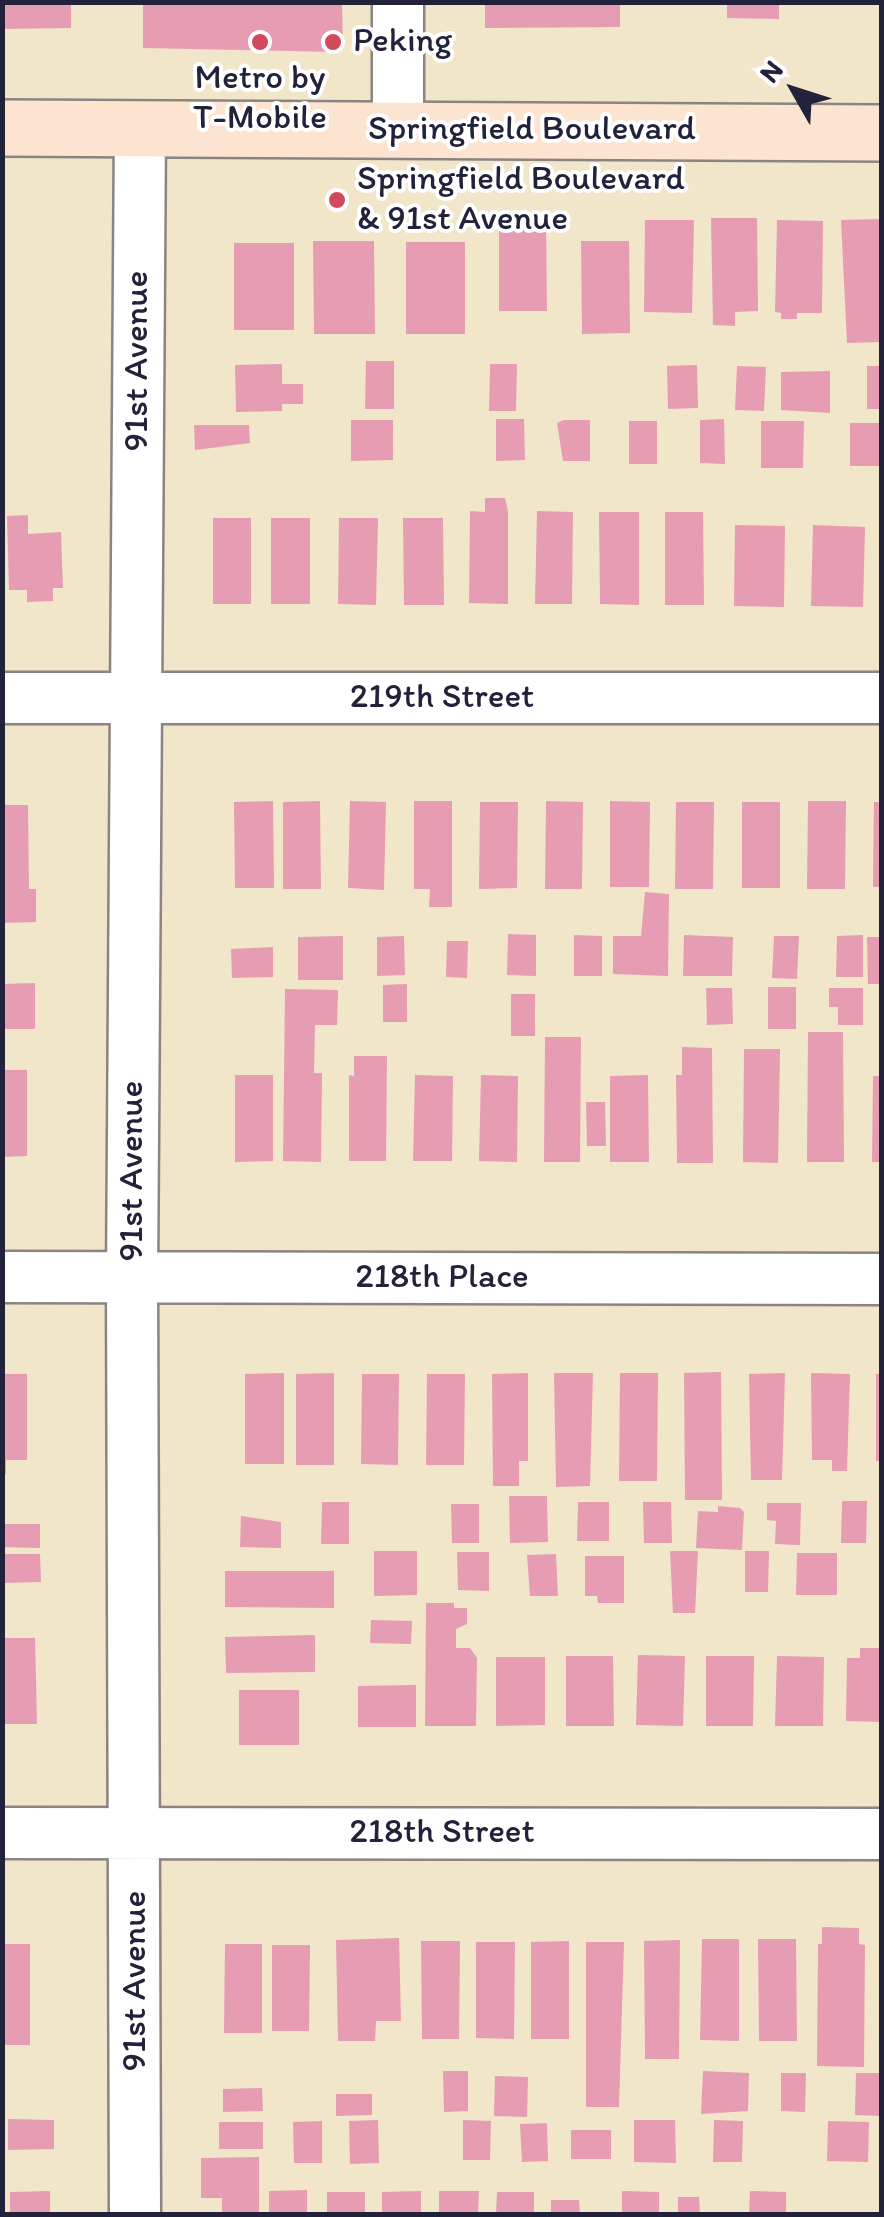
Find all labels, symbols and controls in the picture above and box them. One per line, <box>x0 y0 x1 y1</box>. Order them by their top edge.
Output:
place label: Peking <box>353 21 452 63</box>
marker: Metro by T-Mobile <box>249 31 271 53</box>
marker: Peking <box>322 31 344 53</box>
north arrow <box>744 40 844 140</box>
text: N <box>752 53 790 89</box>
place label: Metro by T-Mobile <box>193 58 327 140</box>
street label: Springfield Boulevard <box>368 109 696 151</box>
place label: Springfield Boulevard & 91st Avenue <box>357 159 685 241</box>
marker: Springfield Boulevard & 91st Avenue <box>326 189 348 211</box>
street label: 91st Avenue <box>117 271 159 451</box>
street label: 219th Street <box>350 677 534 719</box>
street label: 91st Avenue <box>112 1081 154 1261</box>
street label: 218th Place <box>355 1257 529 1299</box>
street label: 218th Street <box>349 1812 535 1854</box>
street label: 91st Avenue <box>115 1891 157 2071</box>

